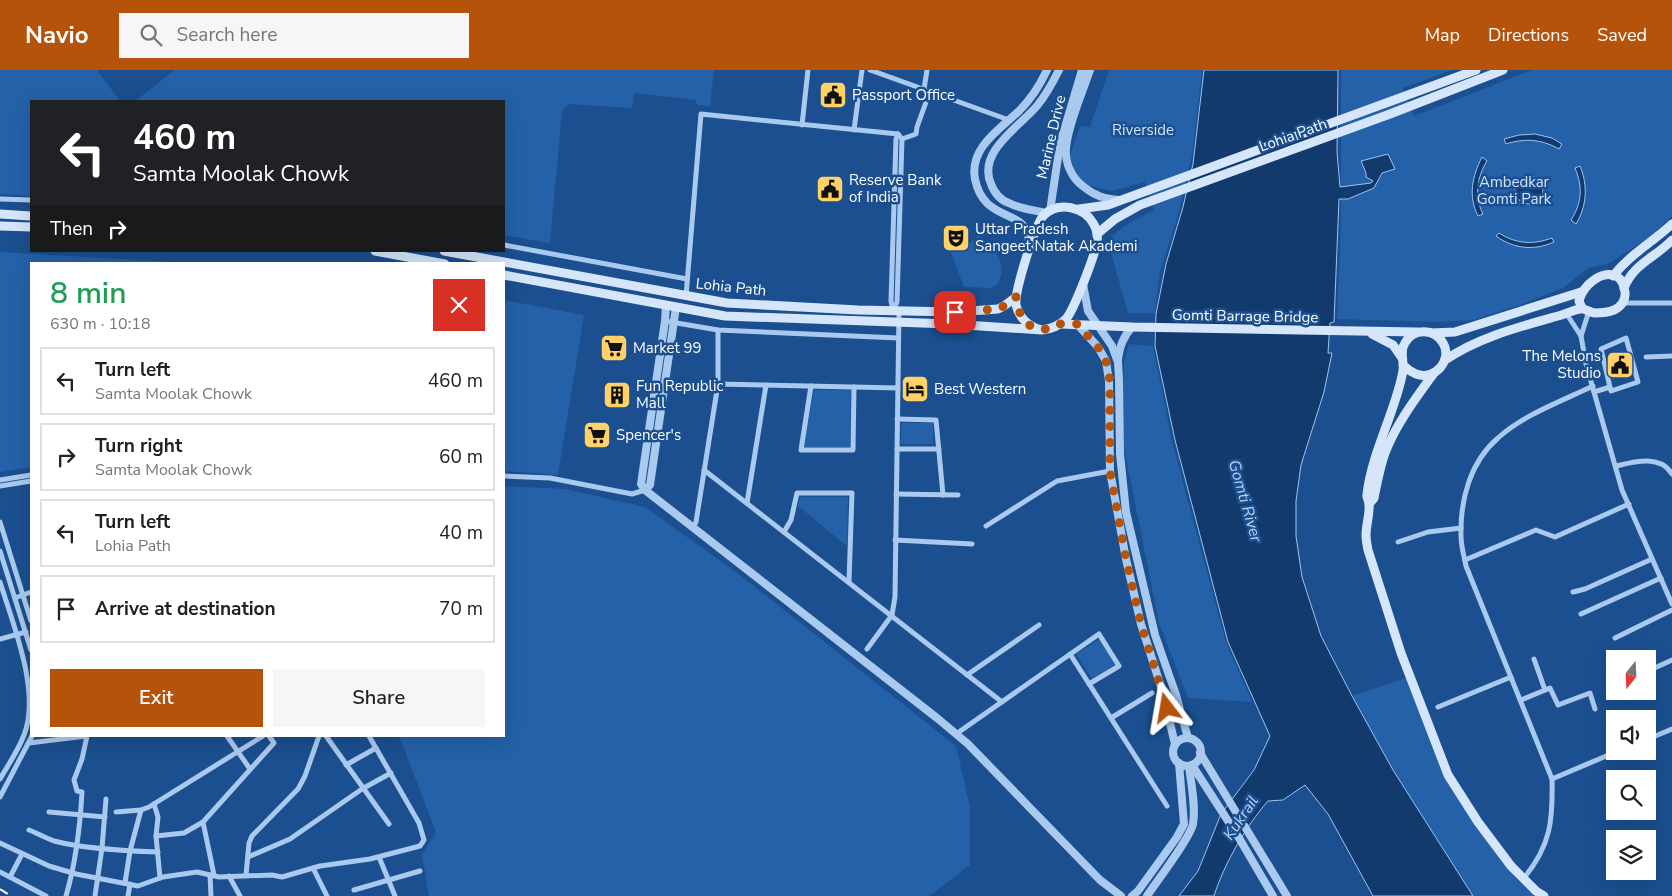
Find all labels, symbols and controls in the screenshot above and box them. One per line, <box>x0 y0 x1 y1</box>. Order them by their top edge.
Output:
search box <box>119 13 469 58</box>
text: Navio <box>25 19 89 51</box>
icon: search <box>137 21 165 49</box>
text: Search here <box>177 22 277 48</box>
text: Map <box>1425 23 1460 47</box>
text: Directions <box>1488 23 1569 47</box>
text: Saved <box>1597 23 1647 47</box>
public building icon: Passport Office <box>818 80 848 110</box>
place label: Passport Office <box>852 85 955 105</box>
street label: Marine Drive <box>1032 93 1070 181</box>
street label: Lohia Path <box>1256 113 1330 157</box>
text: 460 m <box>133 114 236 161</box>
icon: left <box>50 120 115 185</box>
park label: Riverside <box>1112 120 1174 140</box>
text: Samta Moolak Chowk <box>133 159 349 189</box>
place label: Reserve Bank of India <box>849 170 942 207</box>
park label: Ambedkar Gomti Park <box>1477 172 1552 209</box>
public building icon: Reserve Bank of India <box>815 174 845 204</box>
icon: right <box>103 215 131 243</box>
text: Then <box>50 216 93 242</box>
place label: Uttar Pradesh Sangeet Natak Akademi <box>975 219 1138 256</box>
theatre icon: Uttar Pradesh Sangeet Natak Akademi <box>941 223 971 253</box>
text: 8 min <box>50 273 126 314</box>
street label: Lohia Path <box>695 273 767 301</box>
button: close <box>433 279 485 331</box>
pin <box>934 291 976 333</box>
icon: arrive <box>941 298 969 326</box>
street label: Gomti Barrage Bridge <box>1172 305 1318 327</box>
text: 630 m · 10:18 <box>50 313 151 335</box>
supermarket icon: Market 99 <box>599 333 629 363</box>
place label: Market 99 <box>633 338 702 358</box>
place label: The Melons Studio <box>1522 346 1601 383</box>
public building icon: The Melons Studio <box>1605 350 1635 380</box>
text: Turn left <box>95 357 170 383</box>
icon: left <box>52 367 80 395</box>
text: 460 m <box>428 368 483 394</box>
hotel icon: Best Western <box>900 374 930 404</box>
place label: Fun Republic Mall <box>636 376 724 413</box>
place label: Best Western <box>934 379 1026 399</box>
building icon: Fun Republic Mall <box>602 380 632 410</box>
text: Samta Moolak Chowk <box>95 383 252 405</box>
supermarket icon: Spencer's <box>582 420 612 450</box>
place label: Spencer's <box>616 425 681 445</box>
text: Turn right <box>95 433 182 459</box>
icon: right <box>52 443 80 471</box>
text: 60 m <box>439 444 483 470</box>
water label: Gomti River <box>1223 457 1268 546</box>
text: Samta Moolak Chowk <box>95 459 252 481</box>
text: Turn left <box>95 509 170 535</box>
icon: left <box>52 519 80 547</box>
text: 40 m <box>439 520 483 546</box>
text: Lohia Path <box>95 535 171 557</box>
icon: arrive <box>52 595 80 623</box>
text: Arrive at destination <box>95 596 276 622</box>
text: 70 m <box>439 596 483 622</box>
north arrow <box>1606 650 1656 700</box>
map controls <box>1606 650 1656 880</box>
button: Exit <box>50 669 263 727</box>
button: Share <box>273 669 485 727</box>
position arrow <box>1140 681 1192 733</box>
button: sound <box>1606 710 1656 760</box>
button: search <box>1606 770 1656 820</box>
water label: Kukrail <box>1218 791 1264 845</box>
button: layers <box>1606 830 1656 880</box>

